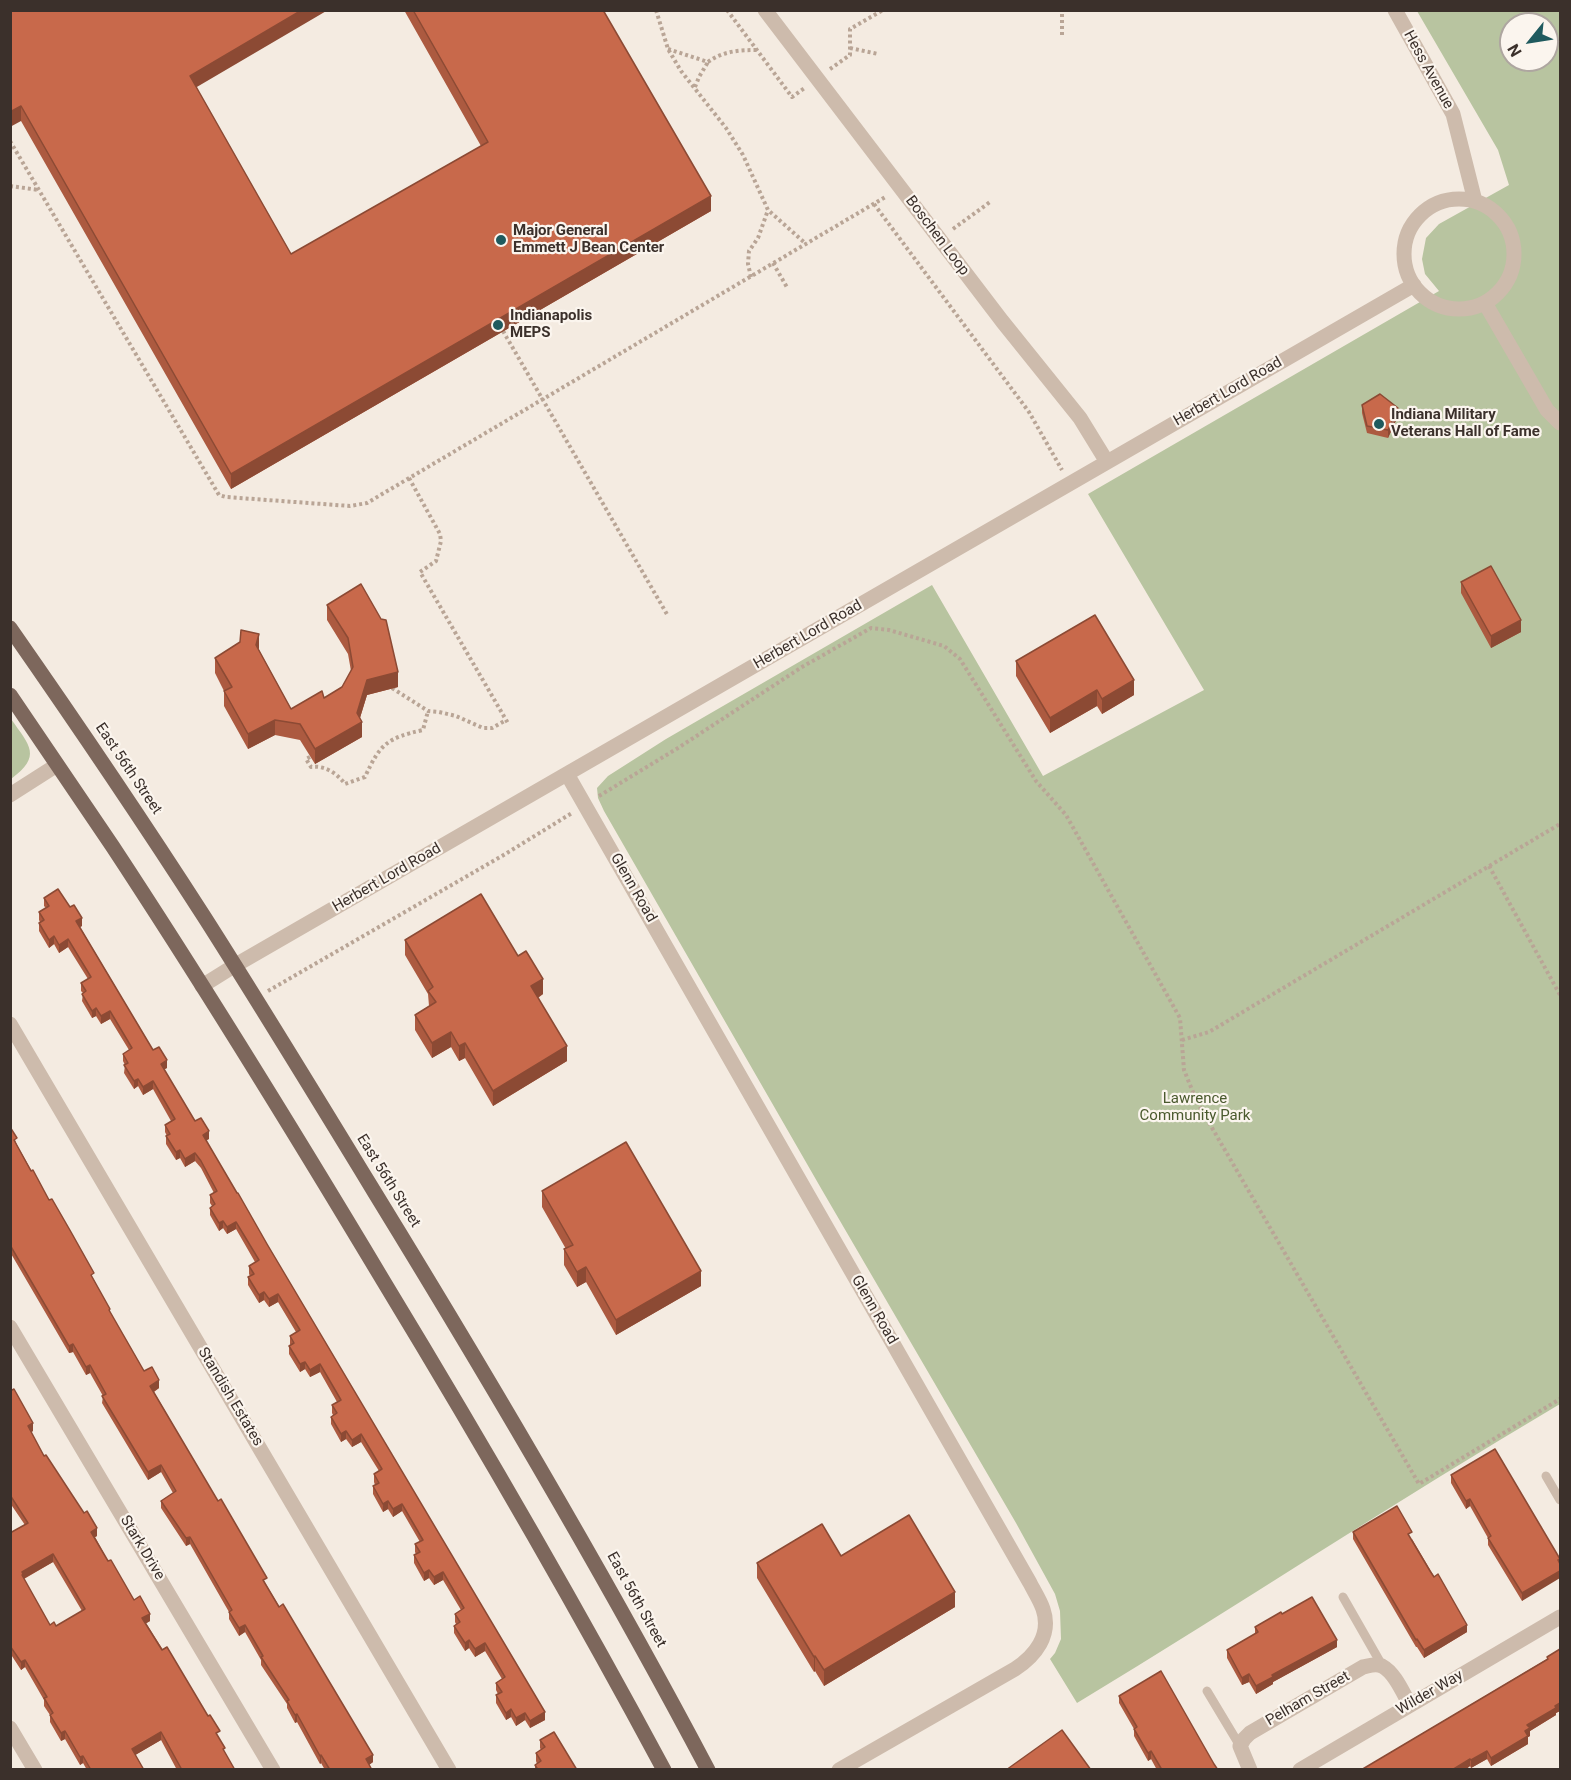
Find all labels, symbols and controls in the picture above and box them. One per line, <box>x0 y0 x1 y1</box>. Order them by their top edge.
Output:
north arrow <box>1499 12 1559 72</box>
street label: Hess Avenue <box>1399 28 1457 112</box>
text: N <box>1504 41 1526 60</box>
street label: Boschen Loop <box>901 193 973 279</box>
place label: Major General Emmett J Bean Center <box>513 222 664 257</box>
marker: Major General Emmett J Bean Center <box>494 233 508 247</box>
place label: Indianapolis MEPS <box>510 307 592 342</box>
marker: Indianapolis MEPS <box>491 318 505 332</box>
street label: Herbert Lord Road <box>1171 354 1285 430</box>
place label: Indiana Military Veterans Hall of Fame <box>1391 406 1540 441</box>
marker: Indiana Military Veterans Hall of Fame <box>1372 417 1386 431</box>
street label: Herbert Lord Road <box>751 597 865 673</box>
street label: East 56th Street <box>91 720 165 818</box>
street label: Herbert Lord Road <box>330 840 444 916</box>
street label: Glenn Road <box>606 850 660 926</box>
park label: Lawrence Community Park <box>1140 1090 1250 1125</box>
street label: East 56th Street <box>352 1131 424 1231</box>
street label: Glenn Road <box>847 1272 901 1348</box>
street label: Standish Estates <box>193 1344 267 1450</box>
street label: Stark Drive <box>116 1512 168 1584</box>
street label: East 56th Street <box>602 1549 670 1651</box>
street label: Wilder Way <box>1393 1667 1467 1719</box>
street label: Pelham Street <box>1263 1668 1353 1730</box>

